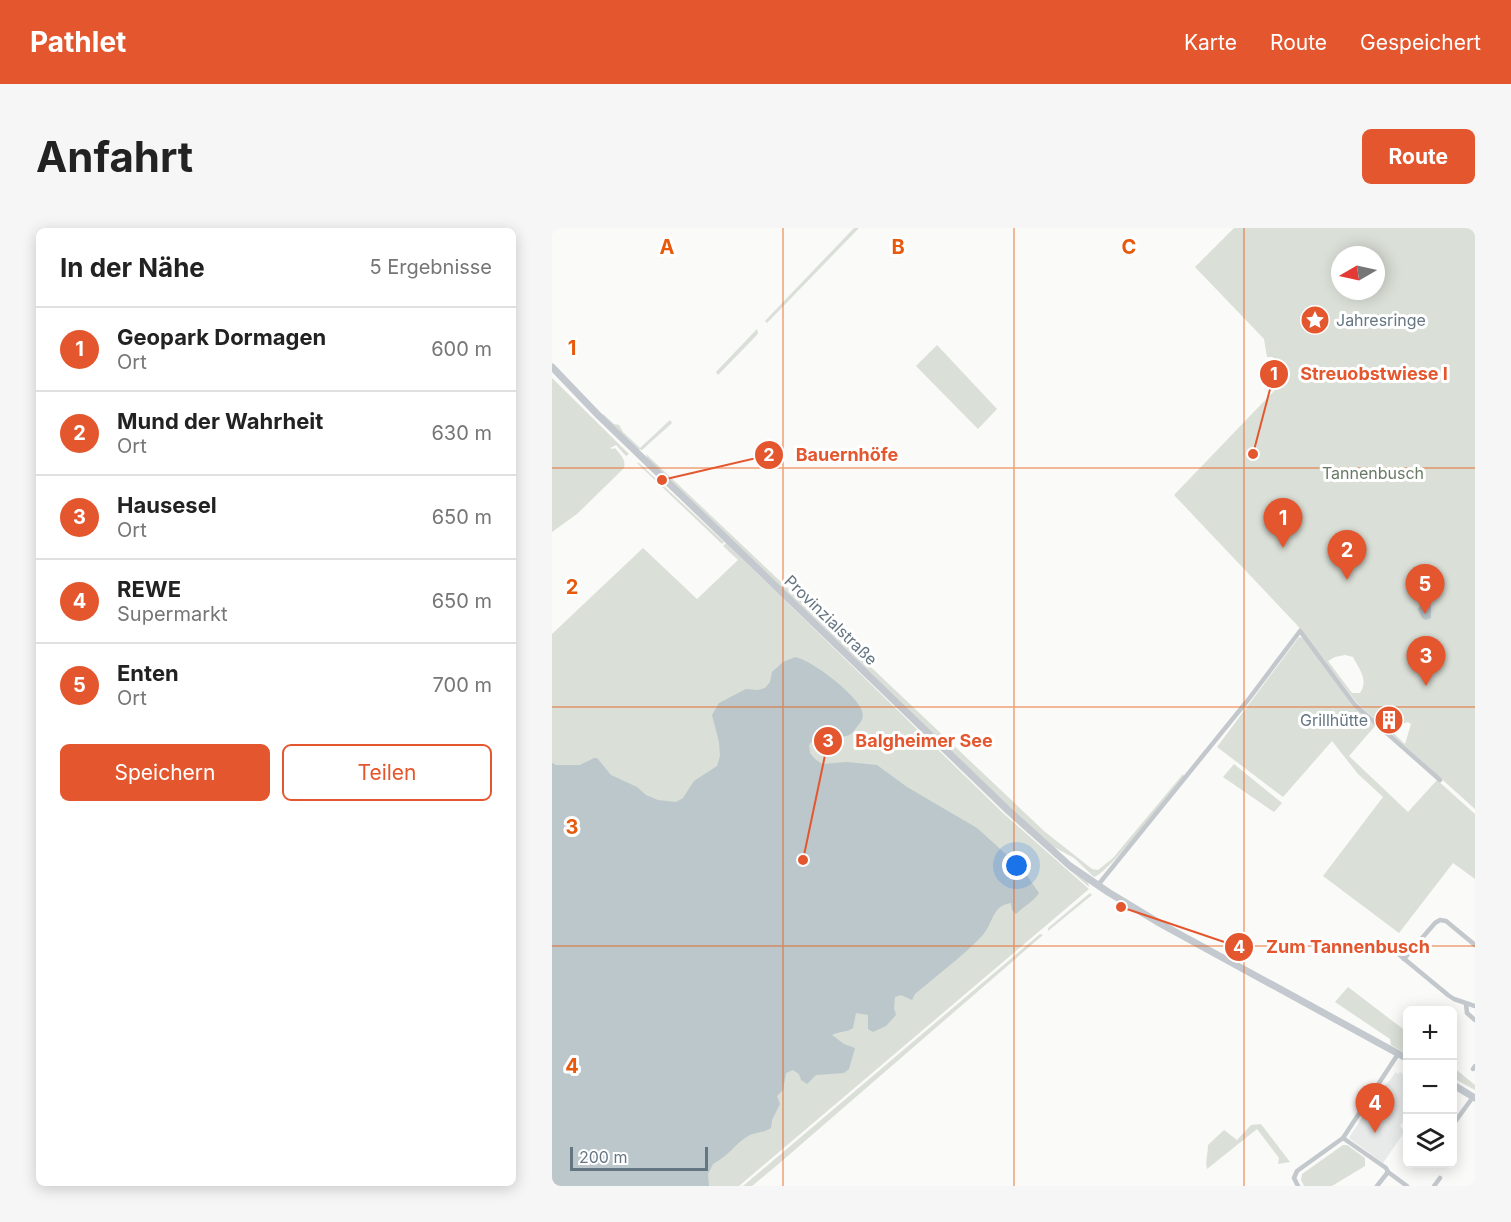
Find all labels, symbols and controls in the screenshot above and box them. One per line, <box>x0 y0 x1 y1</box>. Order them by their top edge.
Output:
text: Pathlet <box>30 25 126 59</box>
text: Karte <box>1184 30 1237 55</box>
text: Route <box>1270 30 1327 55</box>
text: Gespeichert <box>1360 30 1481 55</box>
button: Route <box>1362 129 1475 184</box>
text: Anfahrt <box>36 131 193 182</box>
text: A <box>660 235 675 259</box>
text: B <box>891 235 905 259</box>
text: C <box>1122 235 1136 259</box>
north arrow <box>1331 246 1385 300</box>
text: In der Nähe <box>60 252 205 283</box>
text: 5 Ergebnisse <box>369 255 492 279</box>
place icon: Jahresringe <box>1299 304 1331 336</box>
place label: Jahresringe <box>1336 310 1426 330</box>
text: Geopark Dormagen <box>117 324 326 350</box>
text: 1 <box>568 336 576 360</box>
text: 1 <box>75 337 84 361</box>
text: 600 m <box>431 337 492 361</box>
text: Ort <box>117 350 147 374</box>
callout: Streuobstwiese I <box>1259 356 1460 392</box>
text: 1 <box>1270 363 1278 384</box>
text: Streuobstwiese I <box>1300 363 1448 384</box>
text: Mund der Wahrheit <box>117 408 323 434</box>
text: 2 <box>73 421 86 445</box>
text: 630 m <box>431 421 492 445</box>
text: Ort <box>117 434 147 458</box>
callout: Bauernhöfe <box>754 437 910 473</box>
text: 2 <box>763 444 775 465</box>
text: Bauernhöfe <box>796 444 899 465</box>
park label: Tannenbusch <box>1322 463 1424 483</box>
text: Hausesel <box>117 492 217 518</box>
pin: 1 <box>1264 498 1302 548</box>
text: 3 <box>73 505 86 529</box>
text: 650 m <box>432 505 492 529</box>
text: Ort <box>117 518 147 542</box>
pin: 2 <box>1328 530 1366 580</box>
pin: 5 <box>1406 564 1444 614</box>
street label: Provinzialstraße <box>781 571 881 669</box>
text: 2 <box>566 575 578 599</box>
text: REWE <box>117 576 181 602</box>
text: 4 <box>73 589 86 613</box>
text: 650 m <box>432 589 492 613</box>
text: Supermarkt <box>117 602 228 626</box>
pin: 3 <box>1406 636 1446 686</box>
text: Enten <box>117 660 179 686</box>
text: 5 <box>73 673 86 697</box>
text: 700 m <box>433 673 492 697</box>
text: Ort <box>117 686 147 710</box>
building icon: Grillhütte <box>1373 704 1405 736</box>
place label: Grillhütte <box>1300 710 1368 730</box>
callout: Balgheimer See <box>813 723 1004 759</box>
text: 3 <box>822 730 834 751</box>
text: Balgheimer See <box>855 730 993 751</box>
button: Speichern <box>60 744 270 801</box>
button: Teilen <box>282 744 492 801</box>
text: 3 <box>566 815 578 839</box>
your location <box>1002 851 1031 880</box>
callout: Zum Tannenbusch <box>1224 929 1442 965</box>
text: 4 <box>1233 936 1245 957</box>
text: Zum Tannenbusch <box>1266 936 1430 957</box>
map controls <box>1403 1006 1457 1168</box>
button: + <box>1403 1006 1457 1060</box>
text: 4 <box>565 1054 579 1078</box>
button: − <box>1403 1060 1457 1114</box>
pin: 4 <box>1356 1084 1394 1133</box>
button: layers <box>1403 1114 1457 1168</box>
scale bar <box>570 1144 708 1172</box>
text: 200 m <box>579 1147 627 1167</box>

